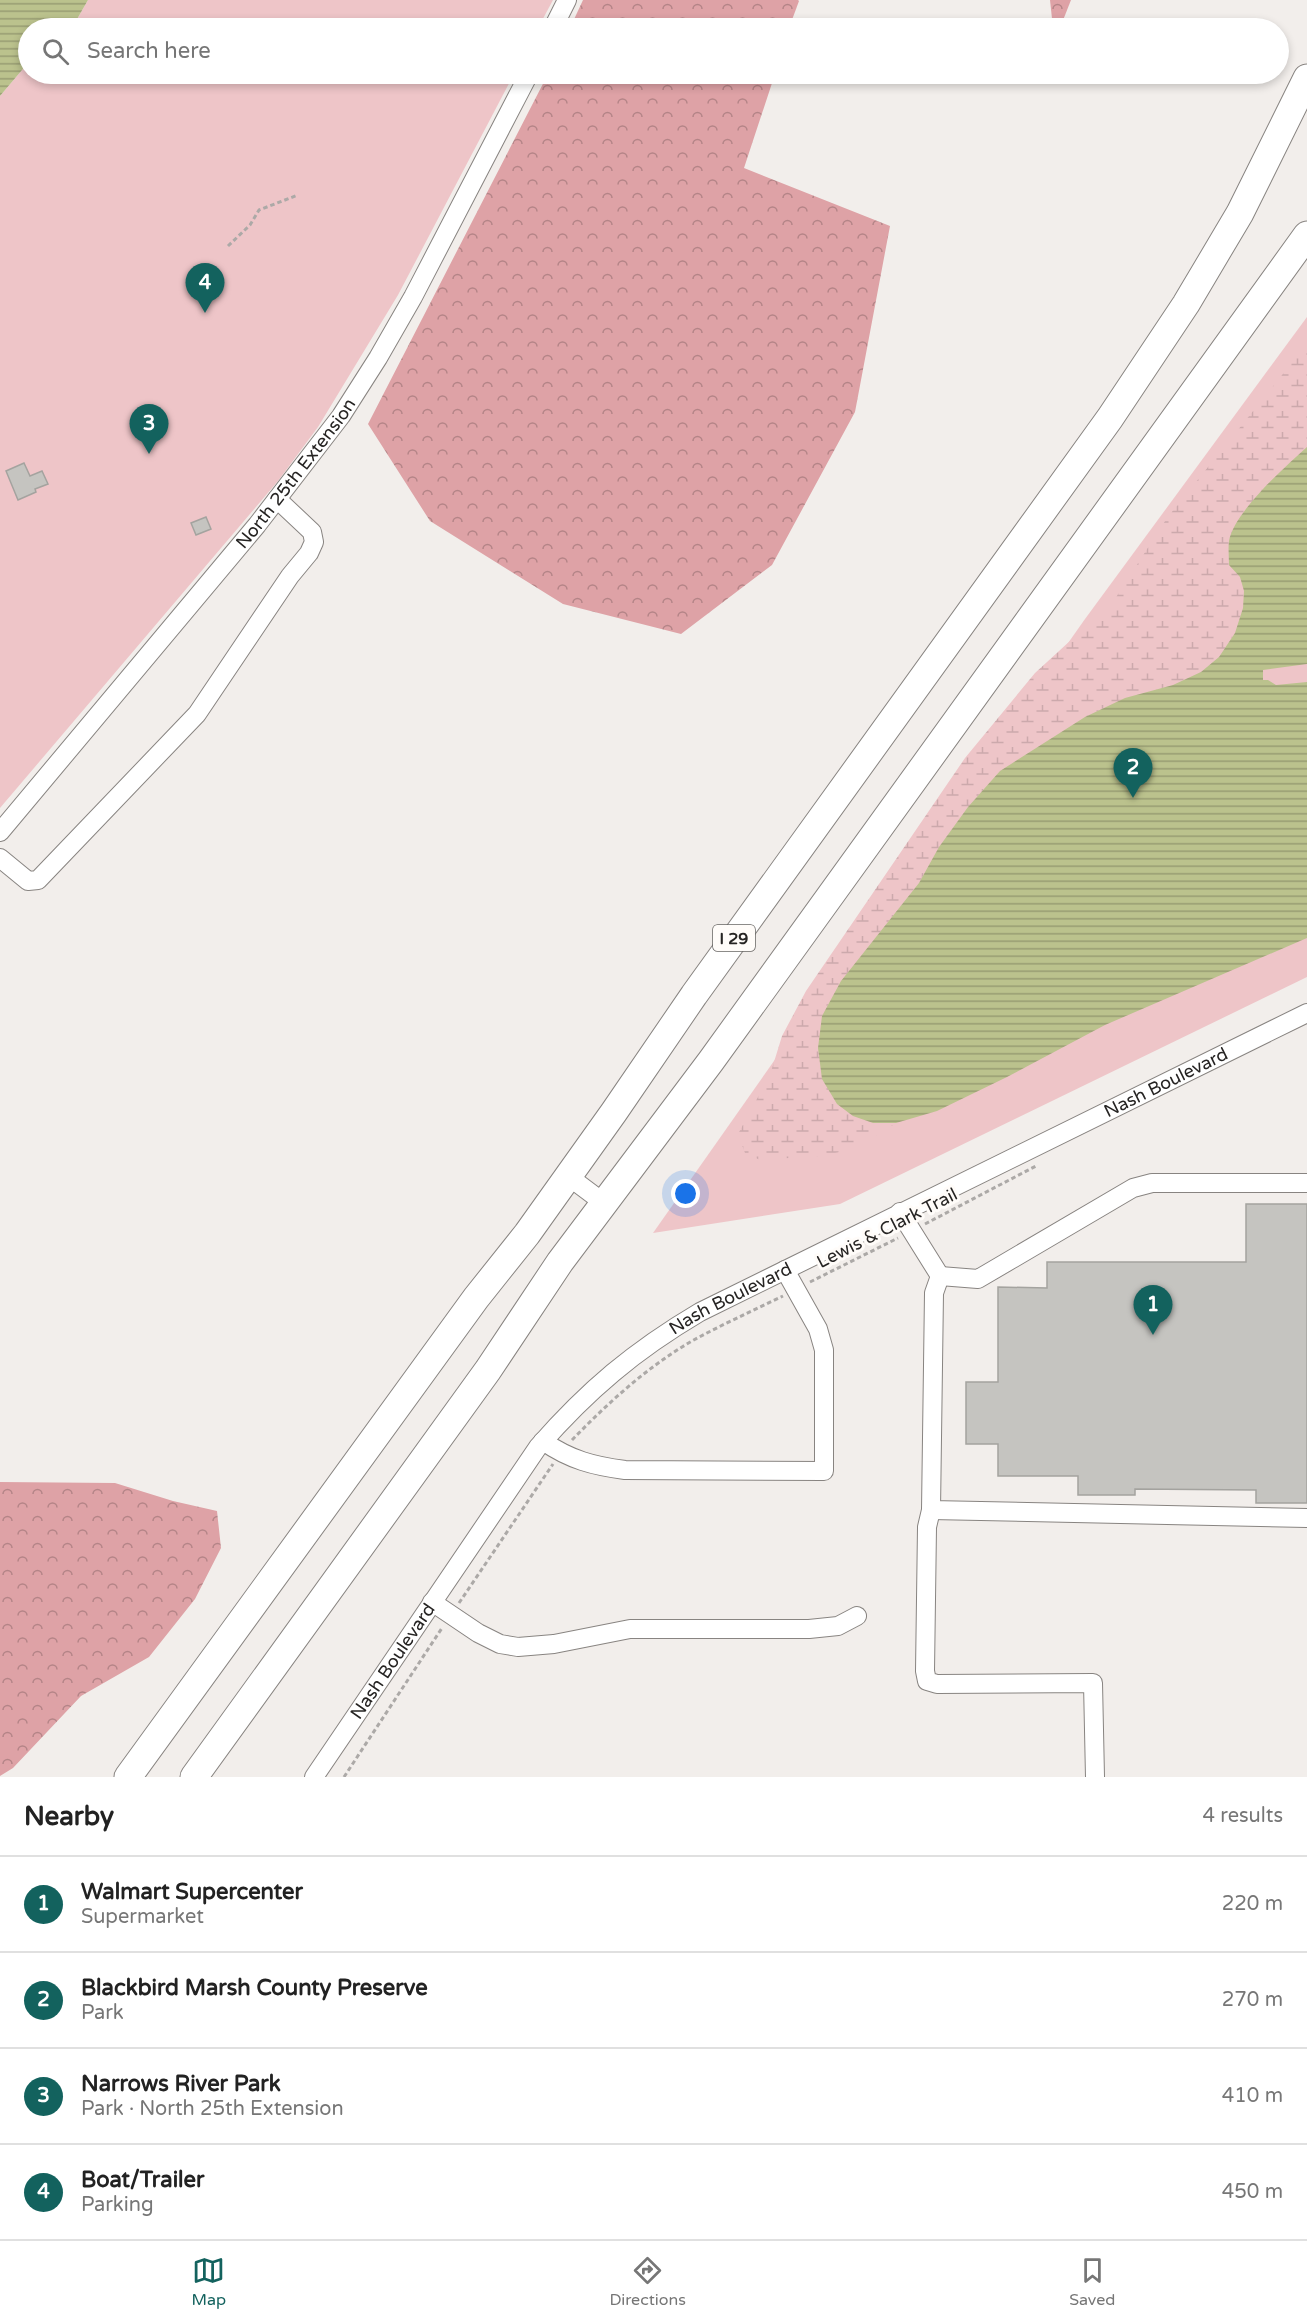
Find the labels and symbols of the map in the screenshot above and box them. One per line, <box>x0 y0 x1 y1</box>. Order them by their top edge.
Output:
pin: 4 <box>186 264 224 313</box>
street label: North 25th Extension <box>231 394 360 553</box>
pin: 3 <box>130 404 168 454</box>
pin: 2 <box>1114 748 1152 798</box>
road number: I 29 <box>713 925 755 951</box>
street label: Nash Boulevard <box>1100 1043 1231 1122</box>
your location <box>671 1179 700 1208</box>
street label: Lewis & Clark Trail <box>813 1183 961 1273</box>
street label: Nash Boulevard <box>665 1258 795 1339</box>
pin: 1 <box>1134 1286 1172 1335</box>
street label: Nash Boulevard <box>346 1599 440 1723</box>

